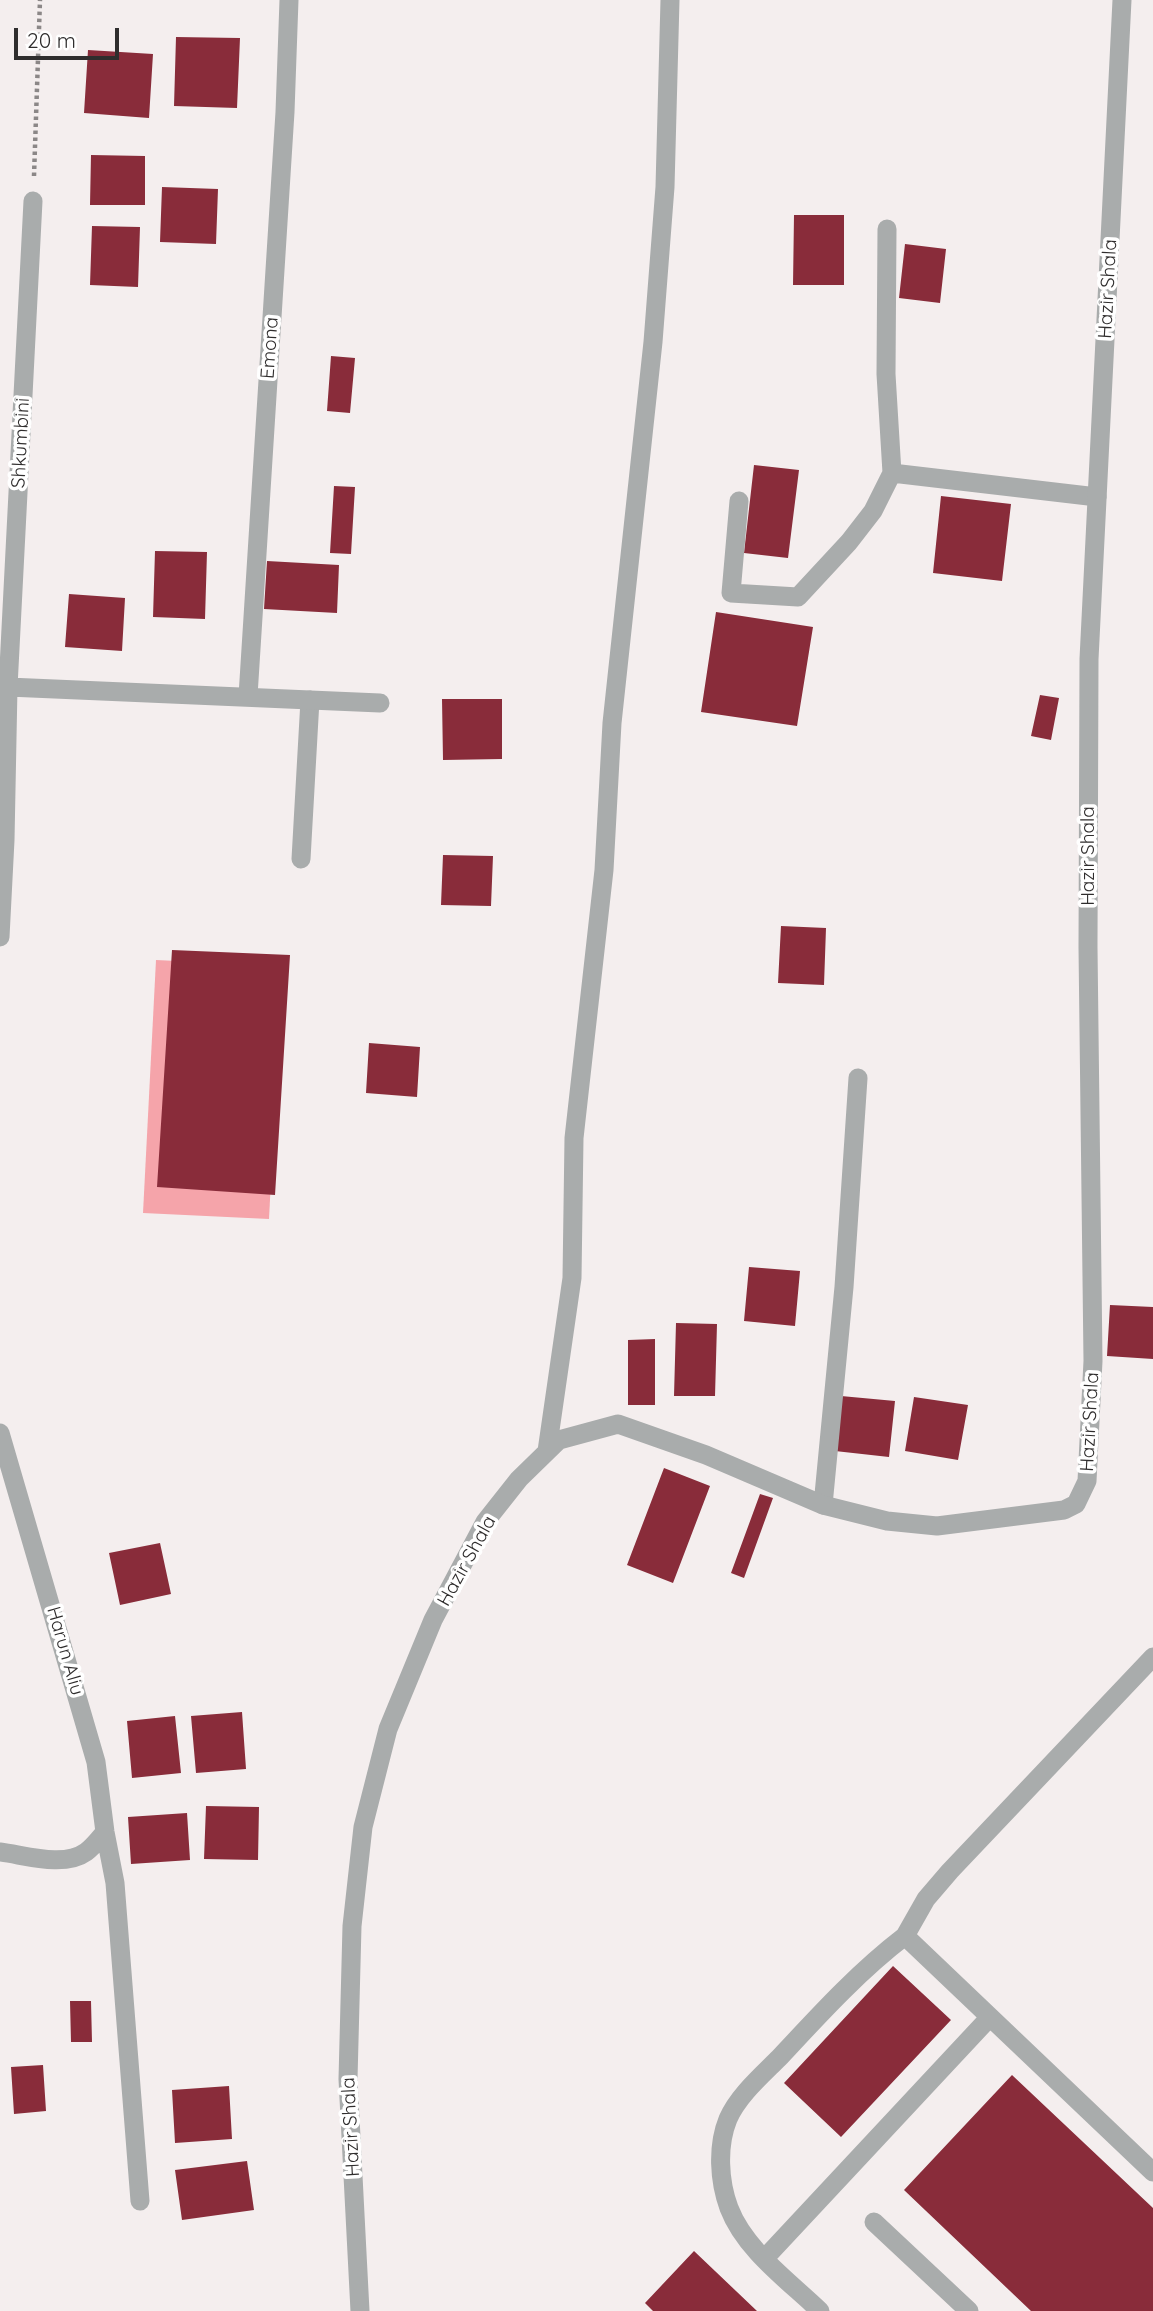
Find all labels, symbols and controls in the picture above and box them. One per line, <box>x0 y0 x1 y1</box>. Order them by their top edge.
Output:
scale bar <box>18 14 122 58</box>
text: 20 m <box>27 27 76 53</box>
street label: Hazir Shala <box>1094 239 1122 339</box>
street label: Emona <box>256 316 284 380</box>
street label: Shkumbini <box>7 397 35 489</box>
street label: Hazir Shala <box>1077 806 1099 906</box>
street label: Hazir Shala <box>1076 1372 1104 1472</box>
street label: Hazir Shala <box>433 1512 501 1610</box>
street label: Harun Aliu <box>41 1604 89 1698</box>
street label: Hazir Shala <box>337 2077 365 2177</box>

